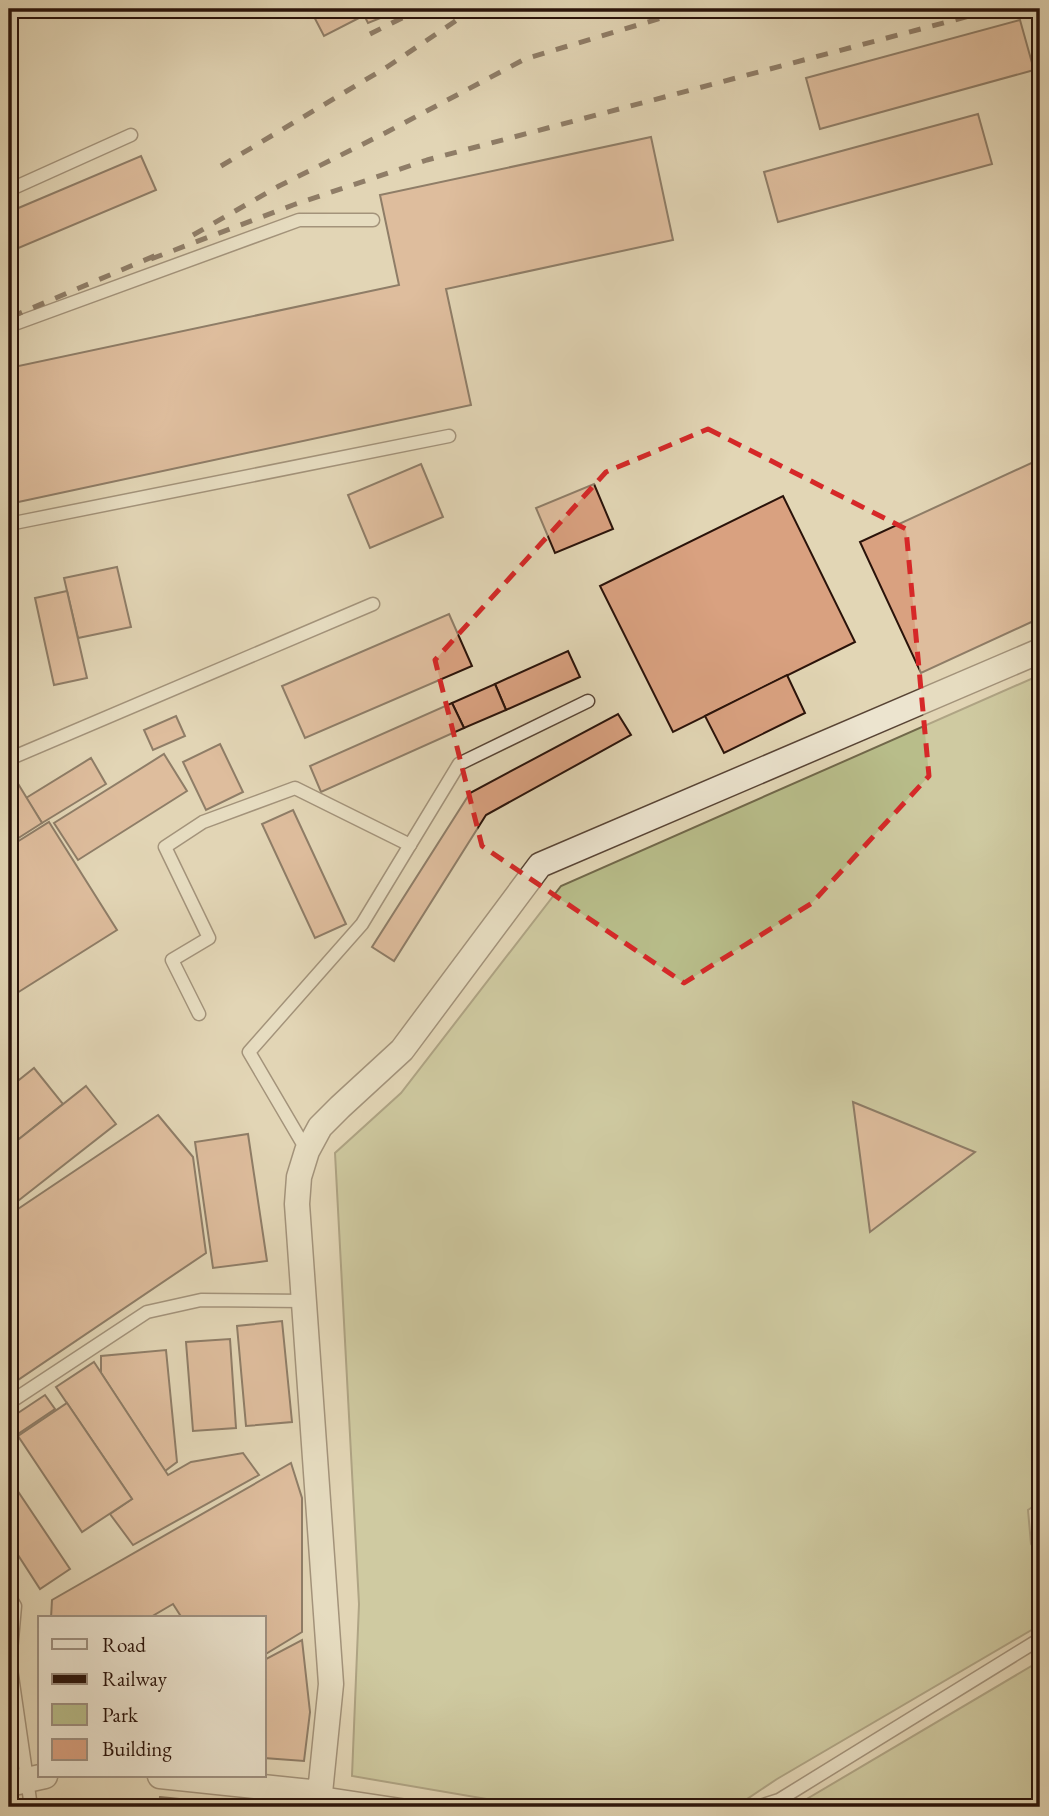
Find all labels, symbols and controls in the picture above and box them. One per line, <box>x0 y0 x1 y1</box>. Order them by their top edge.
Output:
legend <box>38 1616 266 1778</box>
text: Road <box>102 1631 146 1658</box>
text: Railway <box>102 1665 168 1692</box>
text: Park <box>102 1701 139 1728</box>
text: Building <box>102 1735 172 1762</box>

